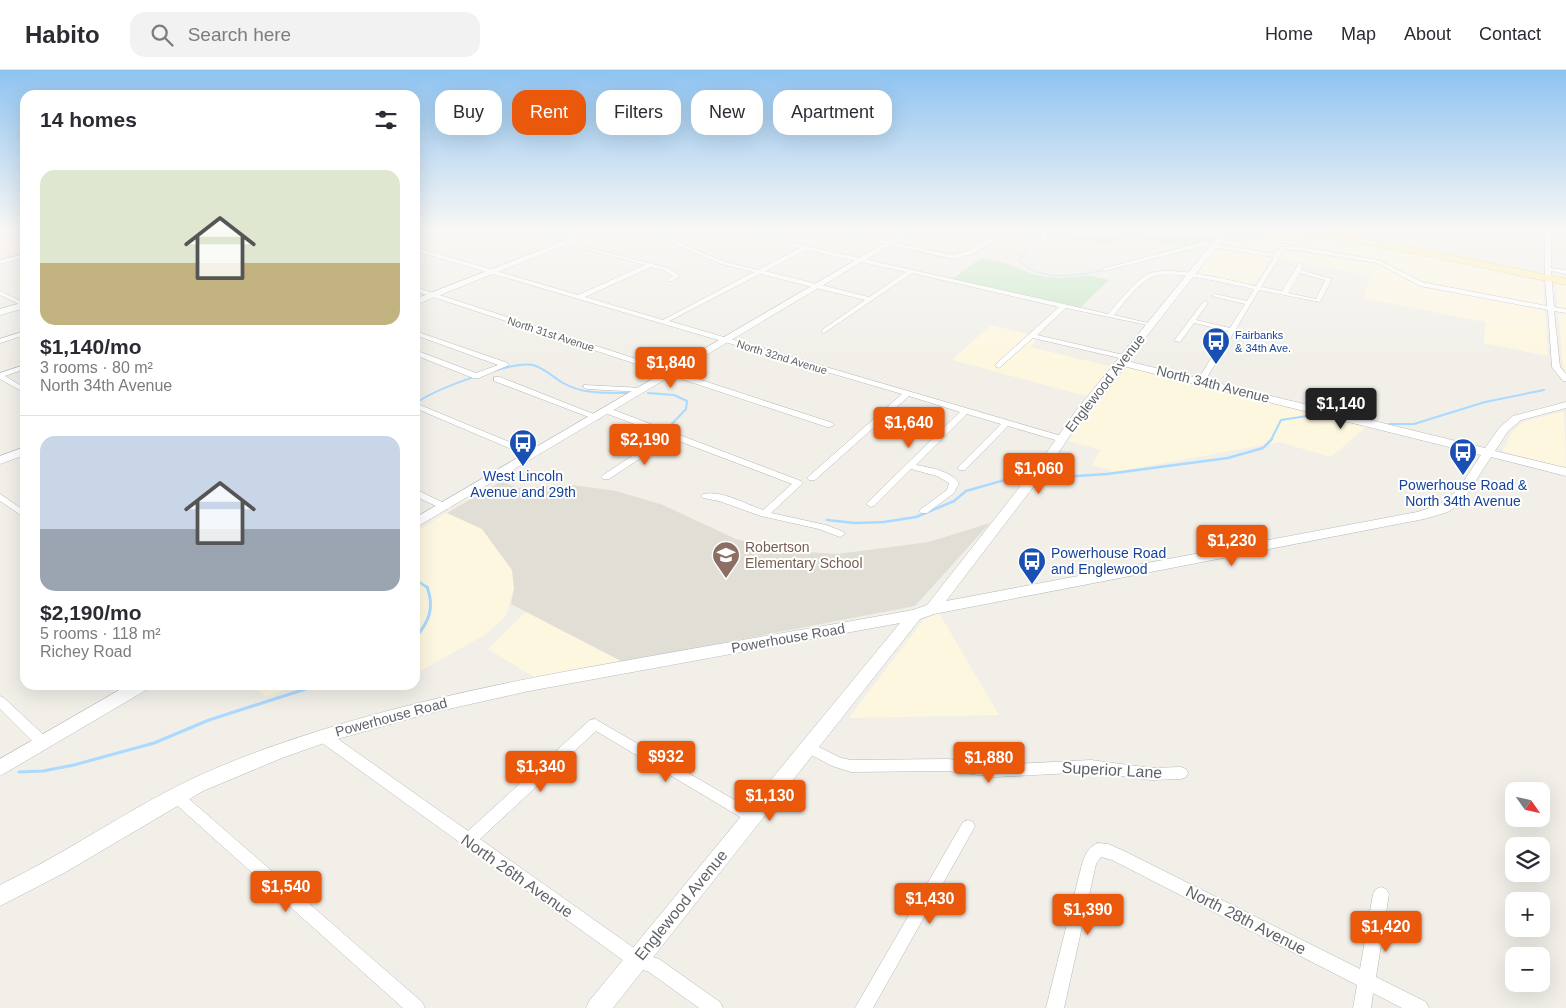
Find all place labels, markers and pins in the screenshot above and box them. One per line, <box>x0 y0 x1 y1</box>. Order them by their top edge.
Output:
bus stop icon: Fairbanks & 34th Ave. <box>1201 326 1231 365</box>
place label: Fairbanks & 34th Ave. <box>1235 329 1291 354</box>
pin: $1,840 <box>630 346 712 389</box>
pin: $1,140 <box>1300 388 1382 430</box>
pin: $1,640 <box>868 406 950 449</box>
pin: $2,190 <box>604 424 686 466</box>
bus stop icon: West Lincoln Avenue and 29th <box>508 428 538 467</box>
bus stop icon: Powerhouse Road & North 34th Avenue <box>1448 437 1478 476</box>
pin: $1,060 <box>998 452 1080 495</box>
place label: West Lincoln Avenue and 29th <box>470 468 576 500</box>
place label: Powerhouse Road & North 34th Avenue <box>1399 477 1528 509</box>
pin: $1,230 <box>1191 524 1273 567</box>
place label: Robertson Elementary School <box>745 539 863 571</box>
school or university icon: Robertson Elementary School <box>711 540 741 579</box>
place label: Powerhouse Road and Englewood <box>1051 545 1166 577</box>
bus stop icon: Powerhouse Road and Englewood <box>1017 546 1047 585</box>
pin: $932 <box>636 740 696 783</box>
pin: $1,880 <box>948 742 1030 784</box>
pin: $1,340 <box>500 750 582 793</box>
pin: $1,130 <box>729 780 811 822</box>
pin: $1,540 <box>245 870 327 913</box>
pin: $1,430 <box>889 882 971 925</box>
pin: $1,390 <box>1047 894 1129 936</box>
pin: $1,420 <box>1345 910 1427 953</box>

